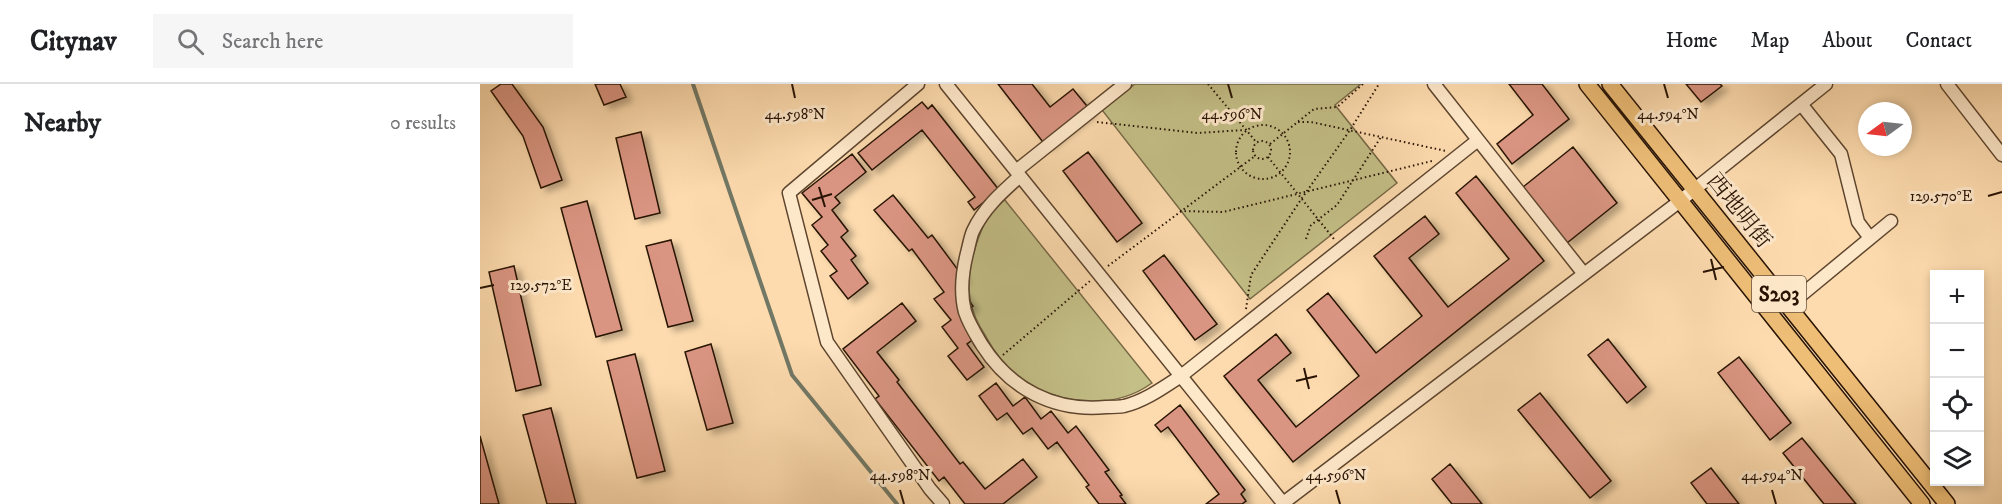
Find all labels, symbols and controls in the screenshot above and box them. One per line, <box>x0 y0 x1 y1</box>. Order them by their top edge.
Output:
search box <box>153 14 573 68</box>
text: Citynav <box>30 24 117 59</box>
icon: search <box>174 25 207 58</box>
text: Search here <box>222 28 323 55</box>
text: Home <box>1666 28 1718 54</box>
text: Map <box>1751 28 1789 54</box>
text: About <box>1822 28 1873 54</box>
text: Contact <box>1906 28 1972 54</box>
north arrow <box>1858 102 1912 156</box>
text: 44.598°N <box>765 105 825 124</box>
text: 44.596°N <box>1202 105 1262 124</box>
text: 44.594°N <box>1637 105 1699 124</box>
text: Nearby <box>24 107 101 140</box>
text: 0 results <box>390 111 456 136</box>
street label: 西地明街 <box>1701 168 1777 254</box>
text: 129.570°E <box>1910 187 1973 206</box>
map controls <box>1930 270 1984 486</box>
button: + <box>1930 270 1984 324</box>
text: 129.572°E <box>510 276 572 295</box>
road number: S203 <box>1752 276 1806 312</box>
button: − <box>1930 324 1984 378</box>
button: locate <box>1930 378 1984 432</box>
button: layers <box>1930 432 1984 486</box>
text: 44.598°N <box>870 466 930 485</box>
text: 44.596°N <box>1306 466 1366 485</box>
text: 44.594°N <box>1741 466 1803 485</box>

